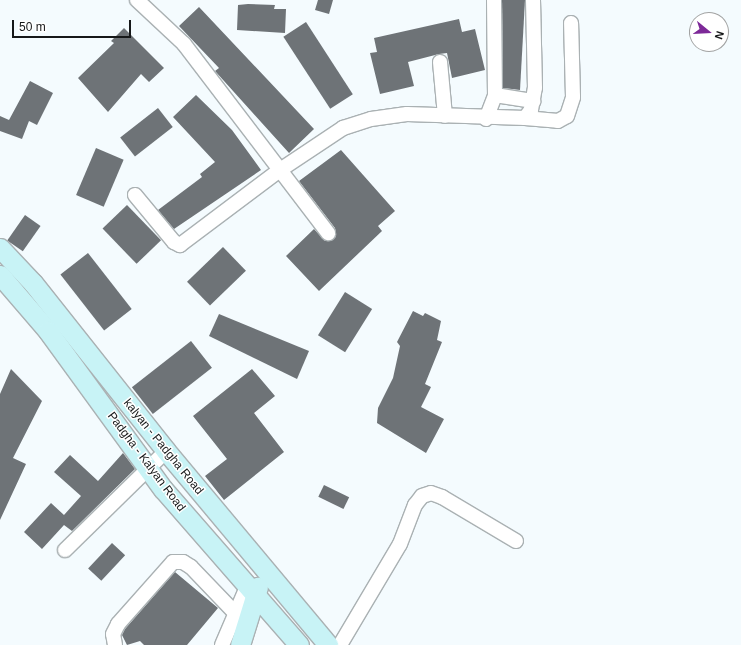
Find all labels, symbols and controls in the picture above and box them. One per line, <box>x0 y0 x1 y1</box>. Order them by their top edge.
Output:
scale bar <box>14 12 133 38</box>
north arrow <box>689 12 729 52</box>
text: 50 m <box>19 20 46 34</box>
text: N <box>713 30 726 41</box>
street label: kalyan - Padgha Road <box>120 396 206 498</box>
street label: Padgha - Kalyan Road <box>104 409 188 515</box>

